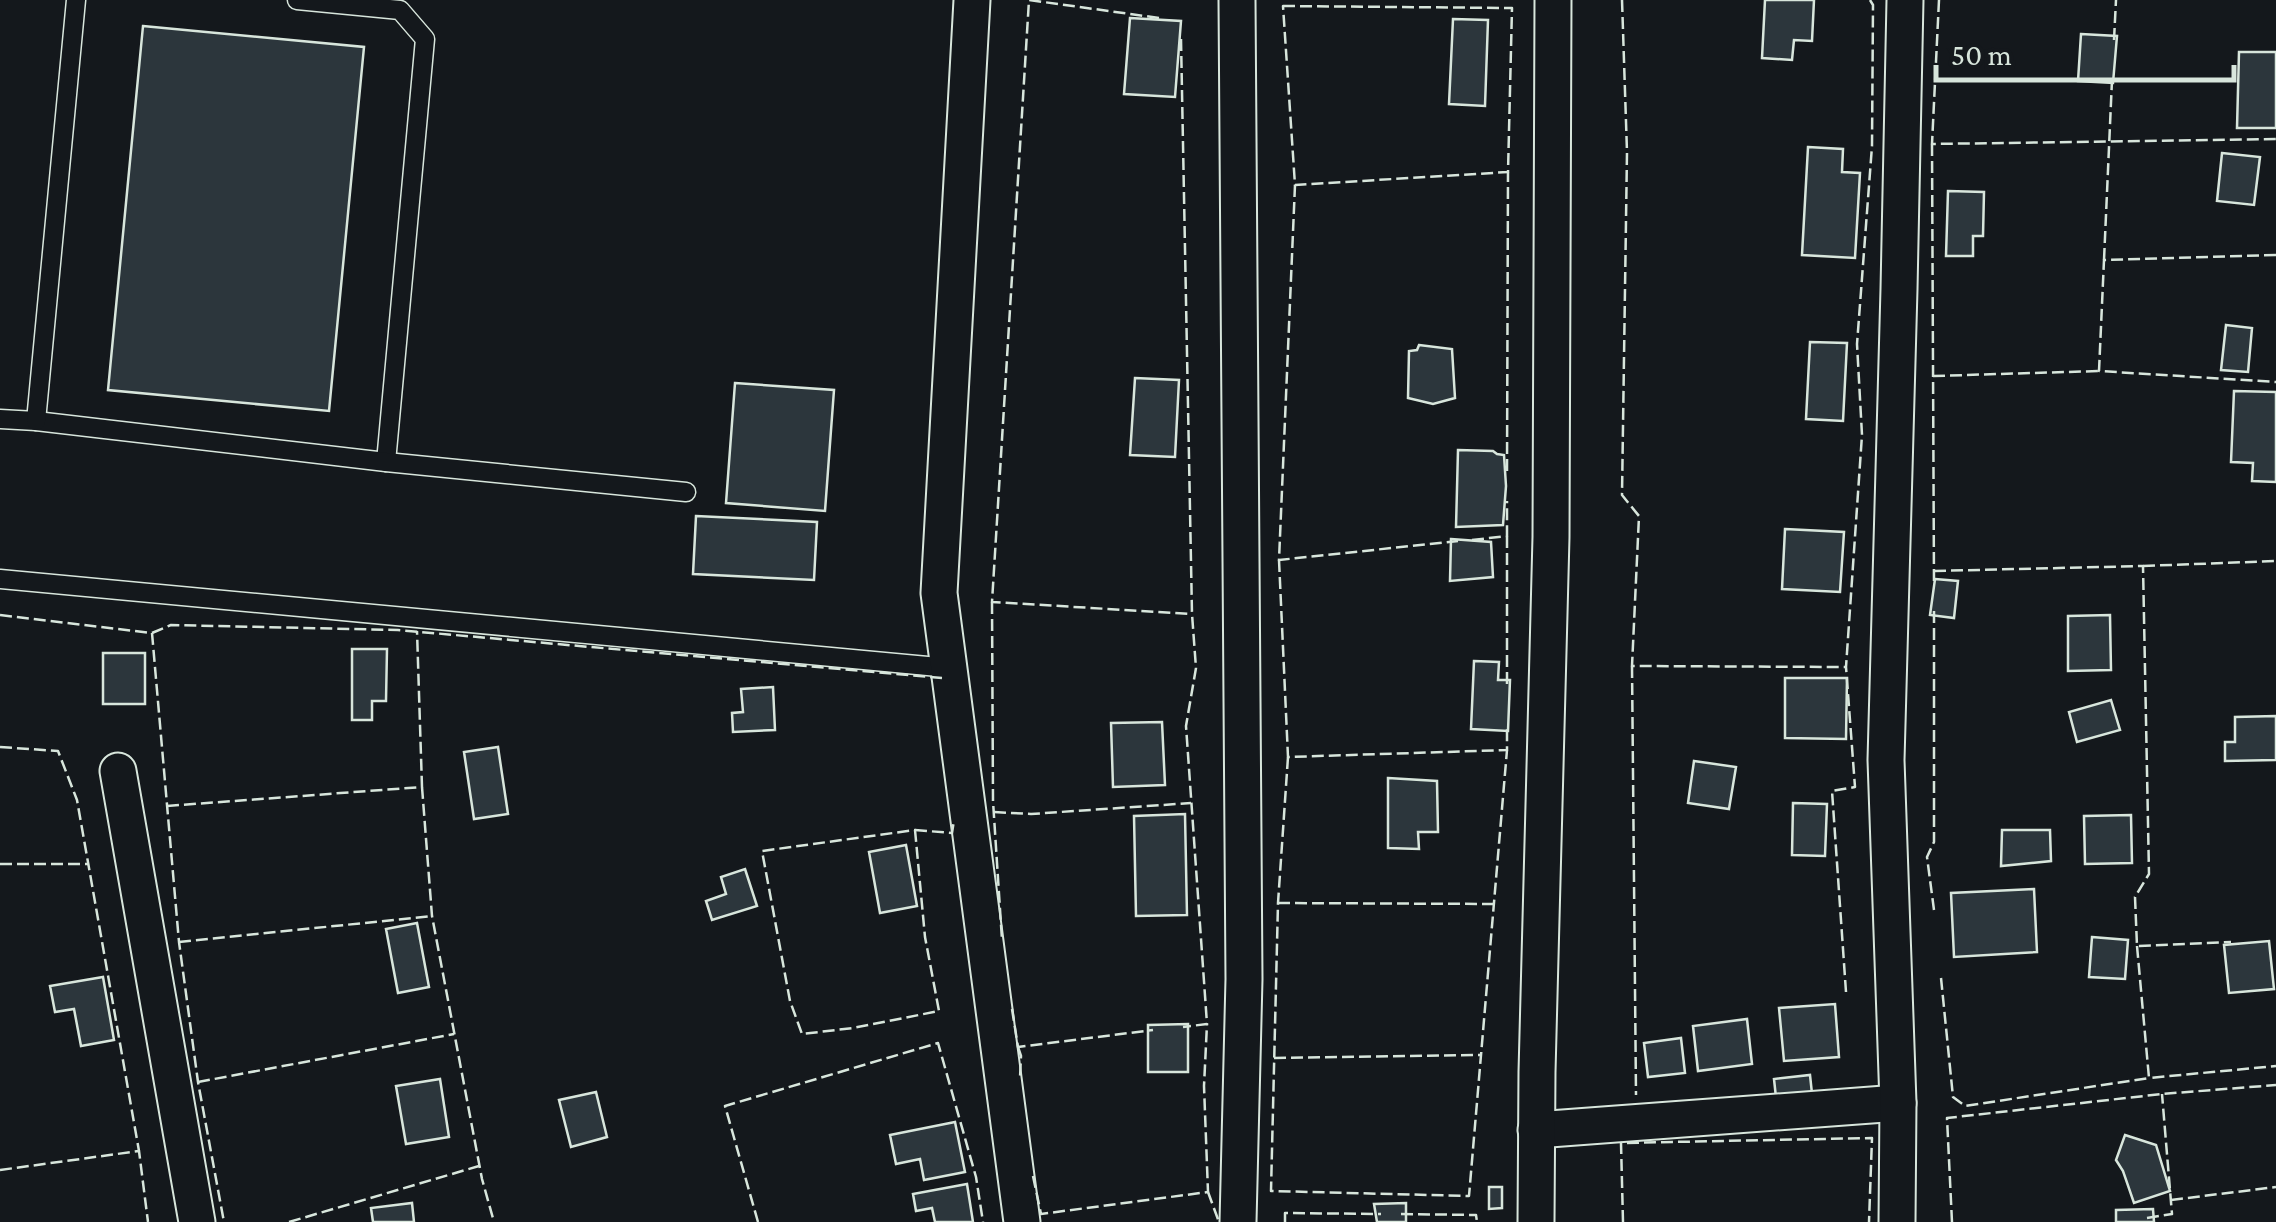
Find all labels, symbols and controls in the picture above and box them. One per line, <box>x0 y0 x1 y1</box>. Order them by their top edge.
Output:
scale bar <box>1936 20 2234 82</box>
text: 50 m <box>1951 38 2012 71</box>

